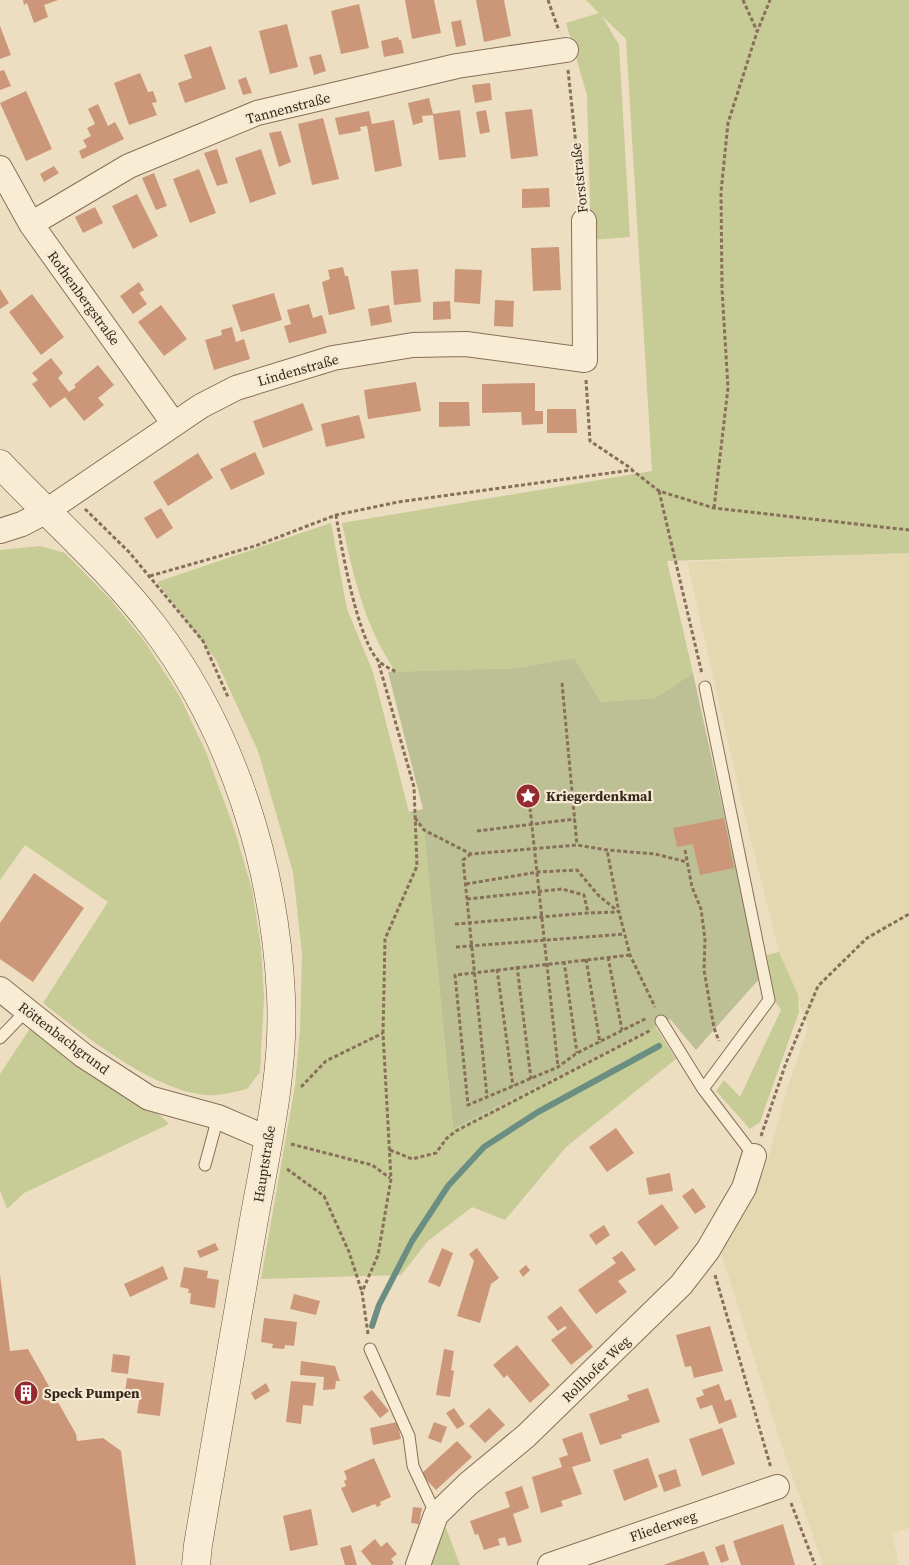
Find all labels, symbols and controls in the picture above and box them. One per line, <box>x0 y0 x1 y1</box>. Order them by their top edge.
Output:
street label: Tannenstraße <box>244 87 332 129</box>
street label: Forststraße <box>565 142 593 214</box>
street label: Rothenbergstraße <box>43 247 125 349</box>
street label: Lindenstraße <box>255 349 341 391</box>
place icon: Kriegerdenkmal <box>515 783 541 809</box>
place label: Kriegerdenkmal <box>546 786 653 806</box>
street label: Röttenbachgrund <box>14 997 114 1079</box>
street label: Hauptstraße <box>248 1124 280 1204</box>
street label: Rollhofer Weg <box>557 1331 635 1407</box>
building icon: Speck Pumpen <box>13 1380 39 1406</box>
place label: Speck Pumpen <box>44 1383 140 1403</box>
street label: Fliederweg <box>627 1505 699 1547</box>

